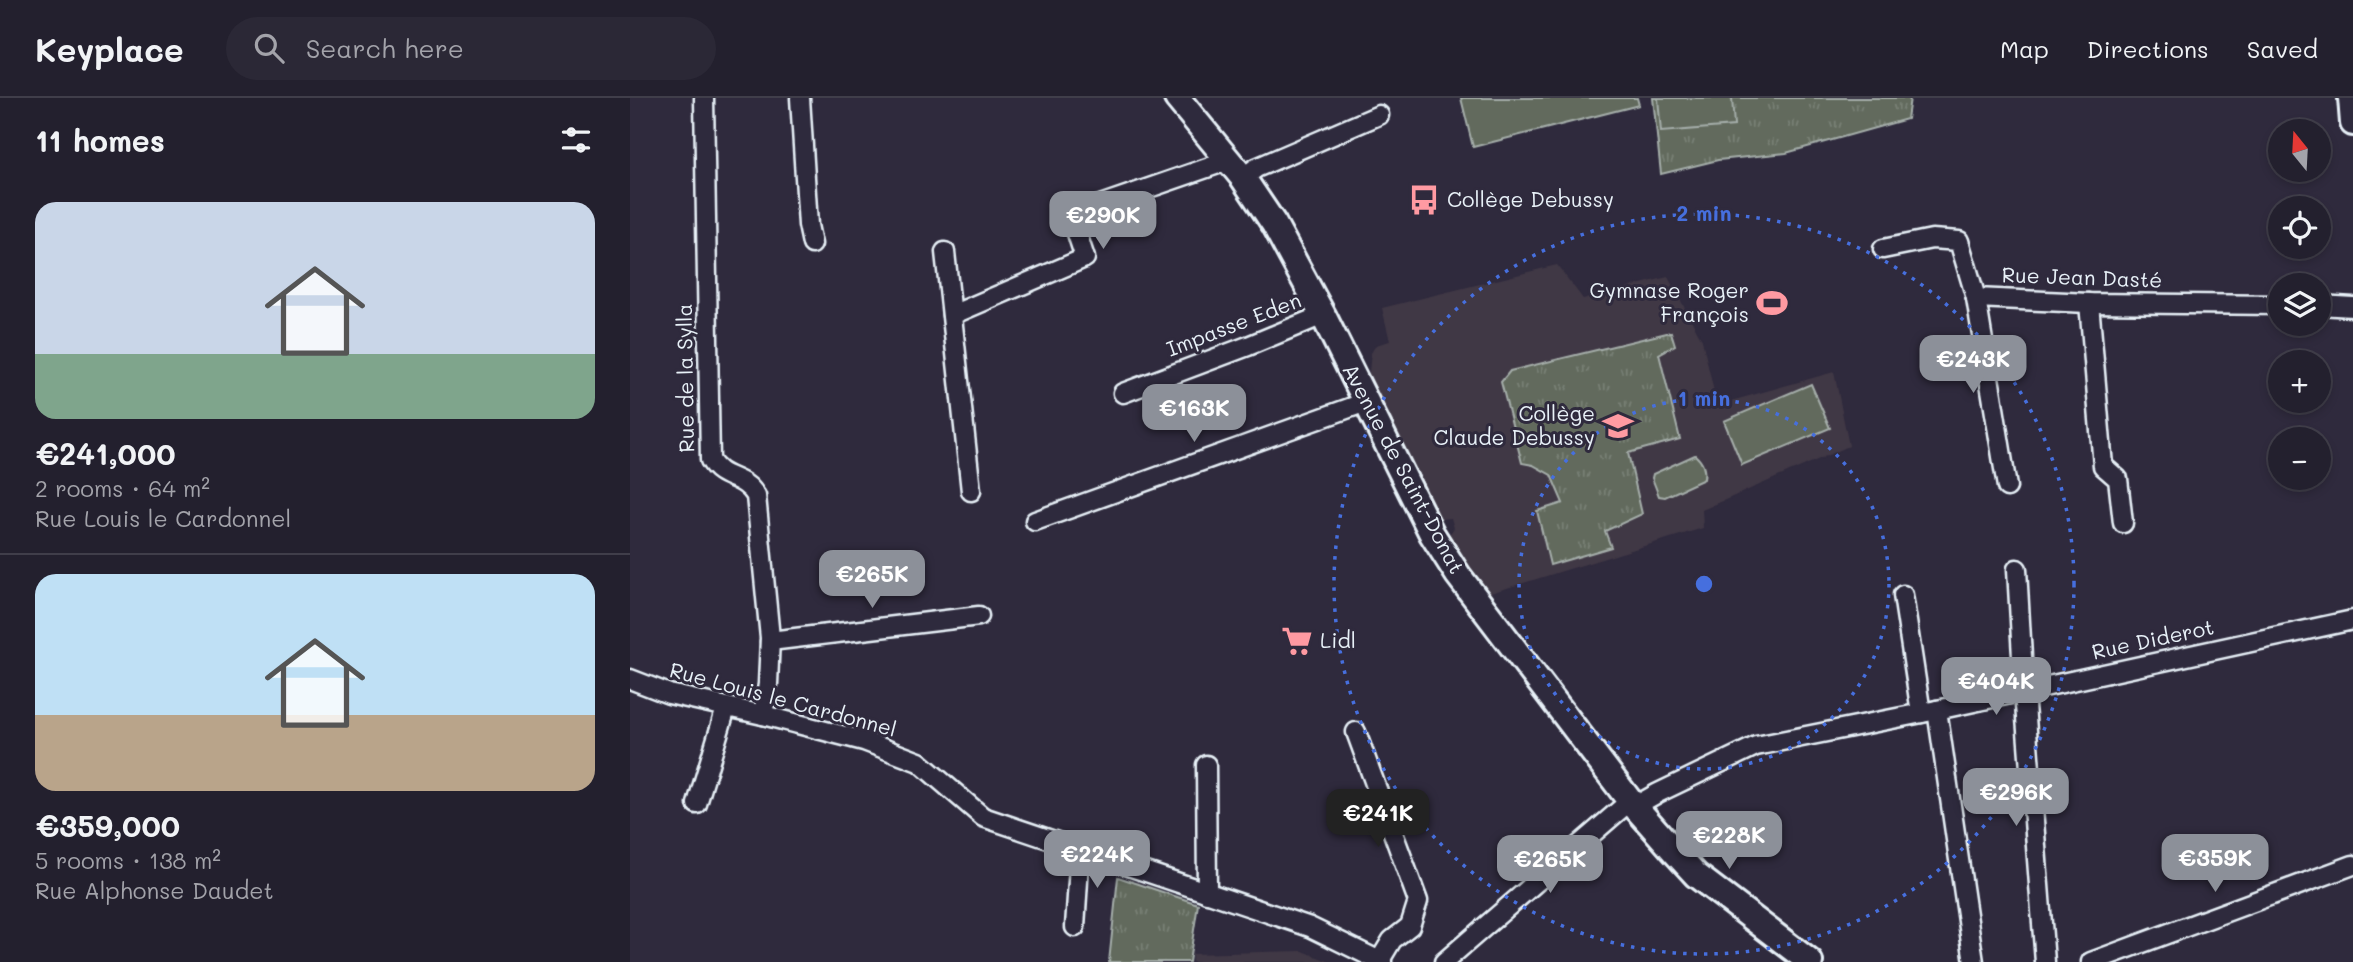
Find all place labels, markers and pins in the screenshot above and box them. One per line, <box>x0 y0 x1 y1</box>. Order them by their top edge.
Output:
bus stop icon: Collège Debussy <box>1407 183 1441 217</box>
place label: Collège Debussy <box>1447 185 1614 212</box>
pin: €290K <box>1054 192 1152 251</box>
place label: Gymnase Roger François <box>1589 276 1749 327</box>
sports icon: Gymnase Roger François <box>1755 286 1789 320</box>
pin: €243K <box>1924 336 2022 395</box>
pin: €163K <box>1145 384 1243 444</box>
place label: Collège Claude Debussy <box>1433 399 1595 450</box>
school or university icon: Collège Claude Debussy <box>1601 409 1635 443</box>
pin: €265K <box>823 550 921 610</box>
centre of rings <box>1692 572 1716 596</box>
supermarket icon: Lidl <box>1280 624 1314 658</box>
place label: Lidl <box>1320 626 1356 653</box>
pin: €404K <box>1947 658 2045 717</box>
pin: €296K <box>1967 768 2065 828</box>
pin: €241K <box>1329 790 1427 849</box>
pin: €228K <box>1680 812 1778 871</box>
pin: €224K <box>1048 830 1146 890</box>
pin: €359K <box>2166 834 2264 894</box>
pin: €265K <box>1501 836 1599 895</box>

